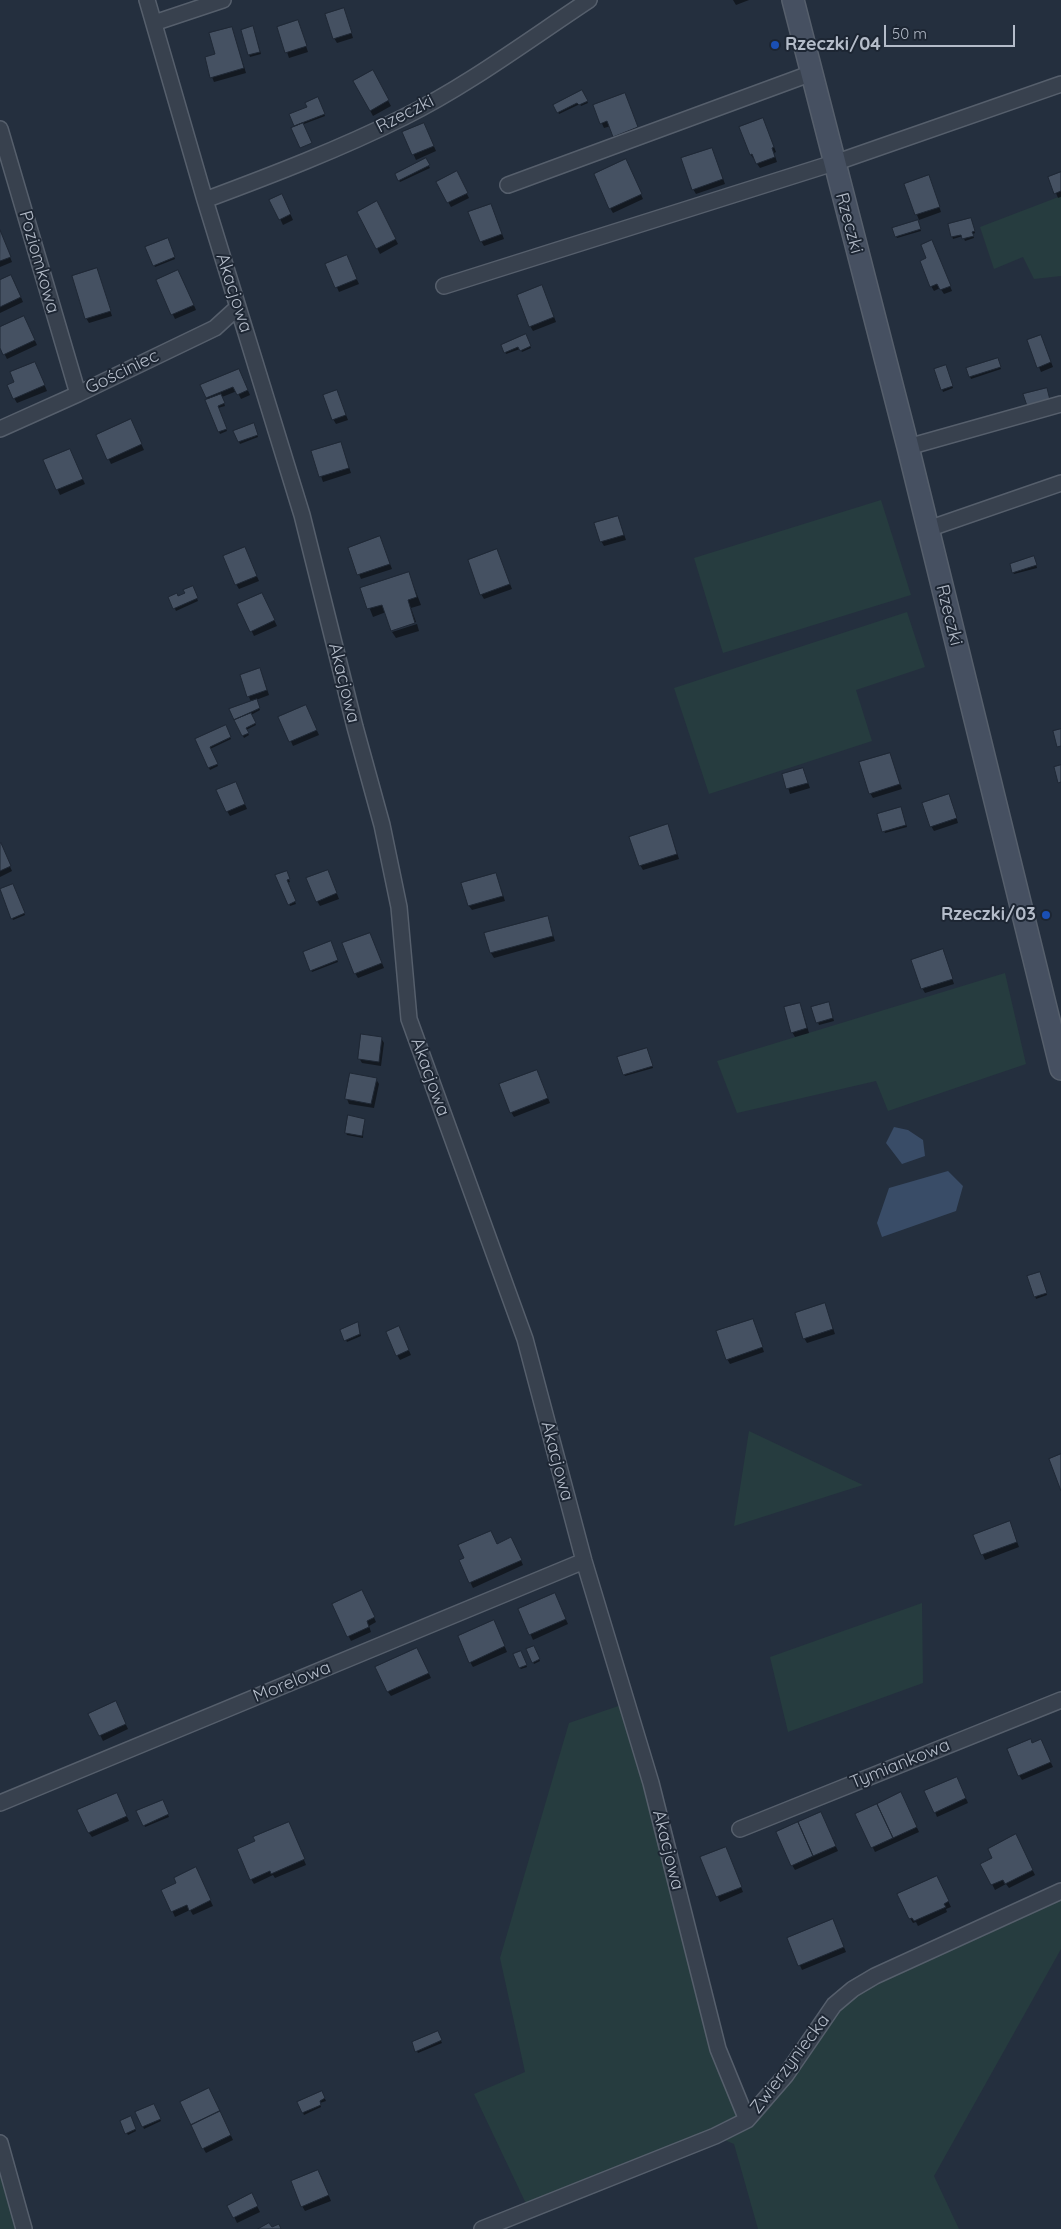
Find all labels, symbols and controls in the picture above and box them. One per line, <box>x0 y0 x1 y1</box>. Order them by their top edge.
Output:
scale bar <box>886 15 1017 47</box>
text: 50 m <box>892 24 927 43</box>
place label: Rzeczki/04 <box>785 34 881 56</box>
marker: Rzeczki/04 <box>769 39 781 51</box>
street label: Rzeczki <box>372 90 438 138</box>
street label: Rzeczki <box>831 190 867 256</box>
street label: Poziomkowa <box>14 208 64 316</box>
street label: Akacjowa <box>211 251 257 335</box>
street label: Gościniec <box>82 345 162 399</box>
street label: Rzeczki <box>931 582 967 648</box>
street label: Akacjowa <box>324 641 364 725</box>
place label: Rzeczki/03 <box>941 904 1036 926</box>
marker: Rzeczki/03 <box>1040 909 1052 921</box>
street label: Akacjowa <box>406 1035 454 1119</box>
street label: Akacjowa <box>536 1419 578 1503</box>
street label: Morelowa <box>250 1657 334 1707</box>
street label: Tymiankowa <box>847 1734 953 1794</box>
street label: Akacjowa <box>648 1808 688 1892</box>
street label: Zwierzyniecka <box>746 2010 834 2118</box>

